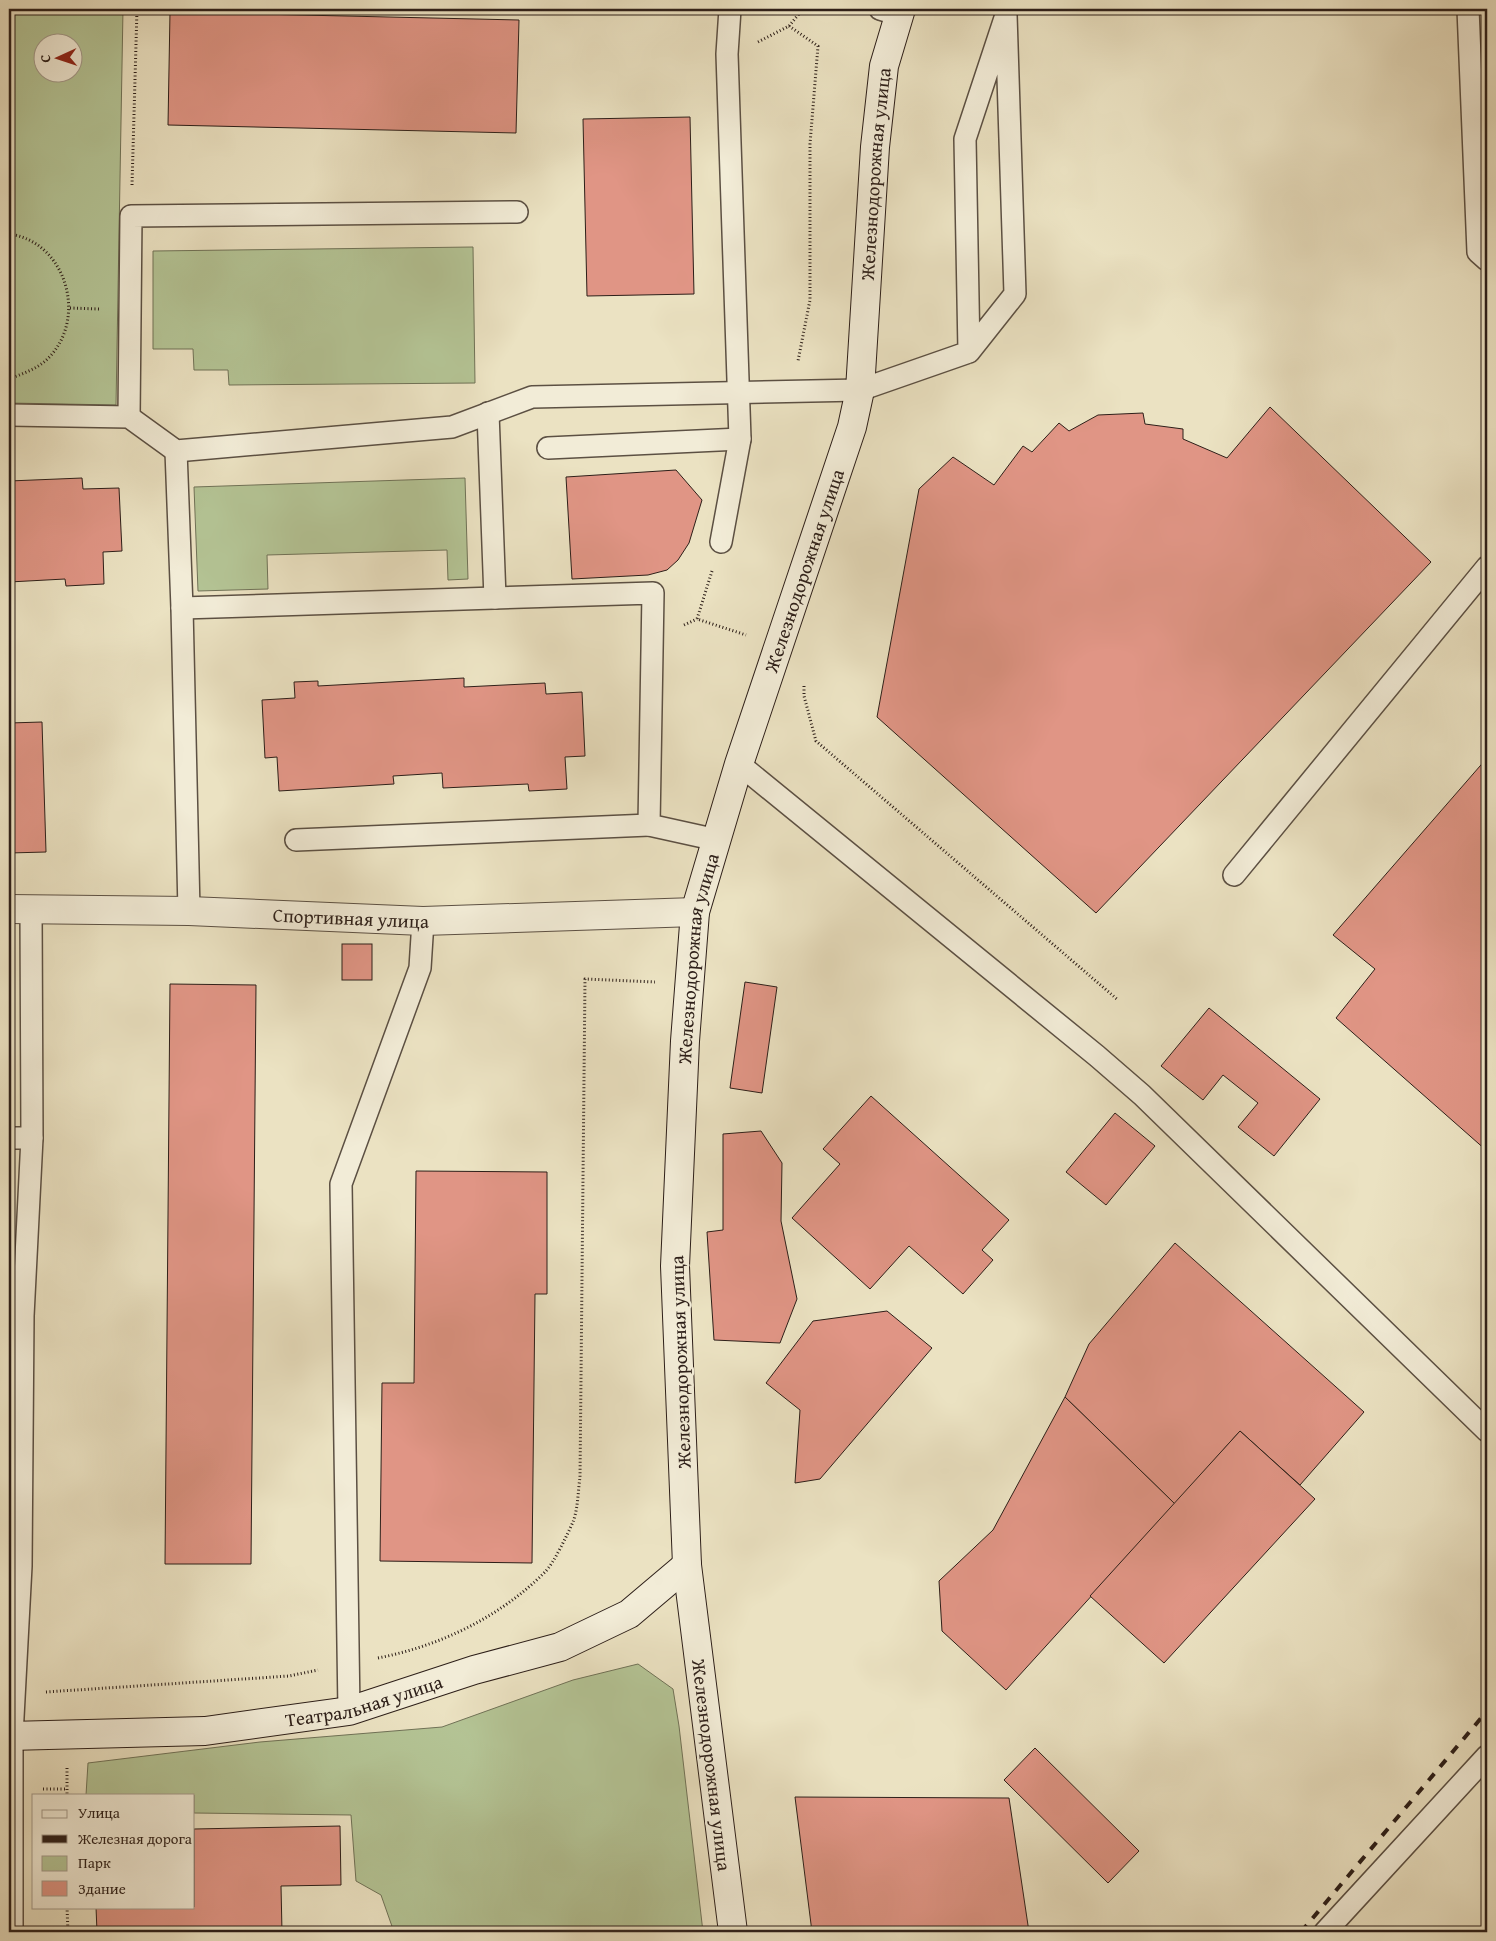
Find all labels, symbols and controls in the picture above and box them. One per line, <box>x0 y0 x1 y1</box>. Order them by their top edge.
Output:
north arrow <box>32 32 82 82</box>
text: С <box>35 54 55 63</box>
street label: Железнодорожная улица <box>853 66 898 282</box>
street label: Железнодорожная улица <box>756 465 851 677</box>
street label: Железнодорожная улица <box>670 850 726 1066</box>
street label: Спортивная улица <box>272 901 429 935</box>
street label: Железнодорожная улица <box>662 1255 698 1470</box>
street label: Железнодорожная улица <box>685 1657 739 1872</box>
street label: Театральная улица <box>283 1667 446 1734</box>
legend <box>32 1794 195 1908</box>
text: Улица <box>78 1802 121 1823</box>
text: Железная дорога <box>77 1828 193 1849</box>
text: Парк <box>78 1852 111 1873</box>
text: Здание <box>78 1878 126 1899</box>

